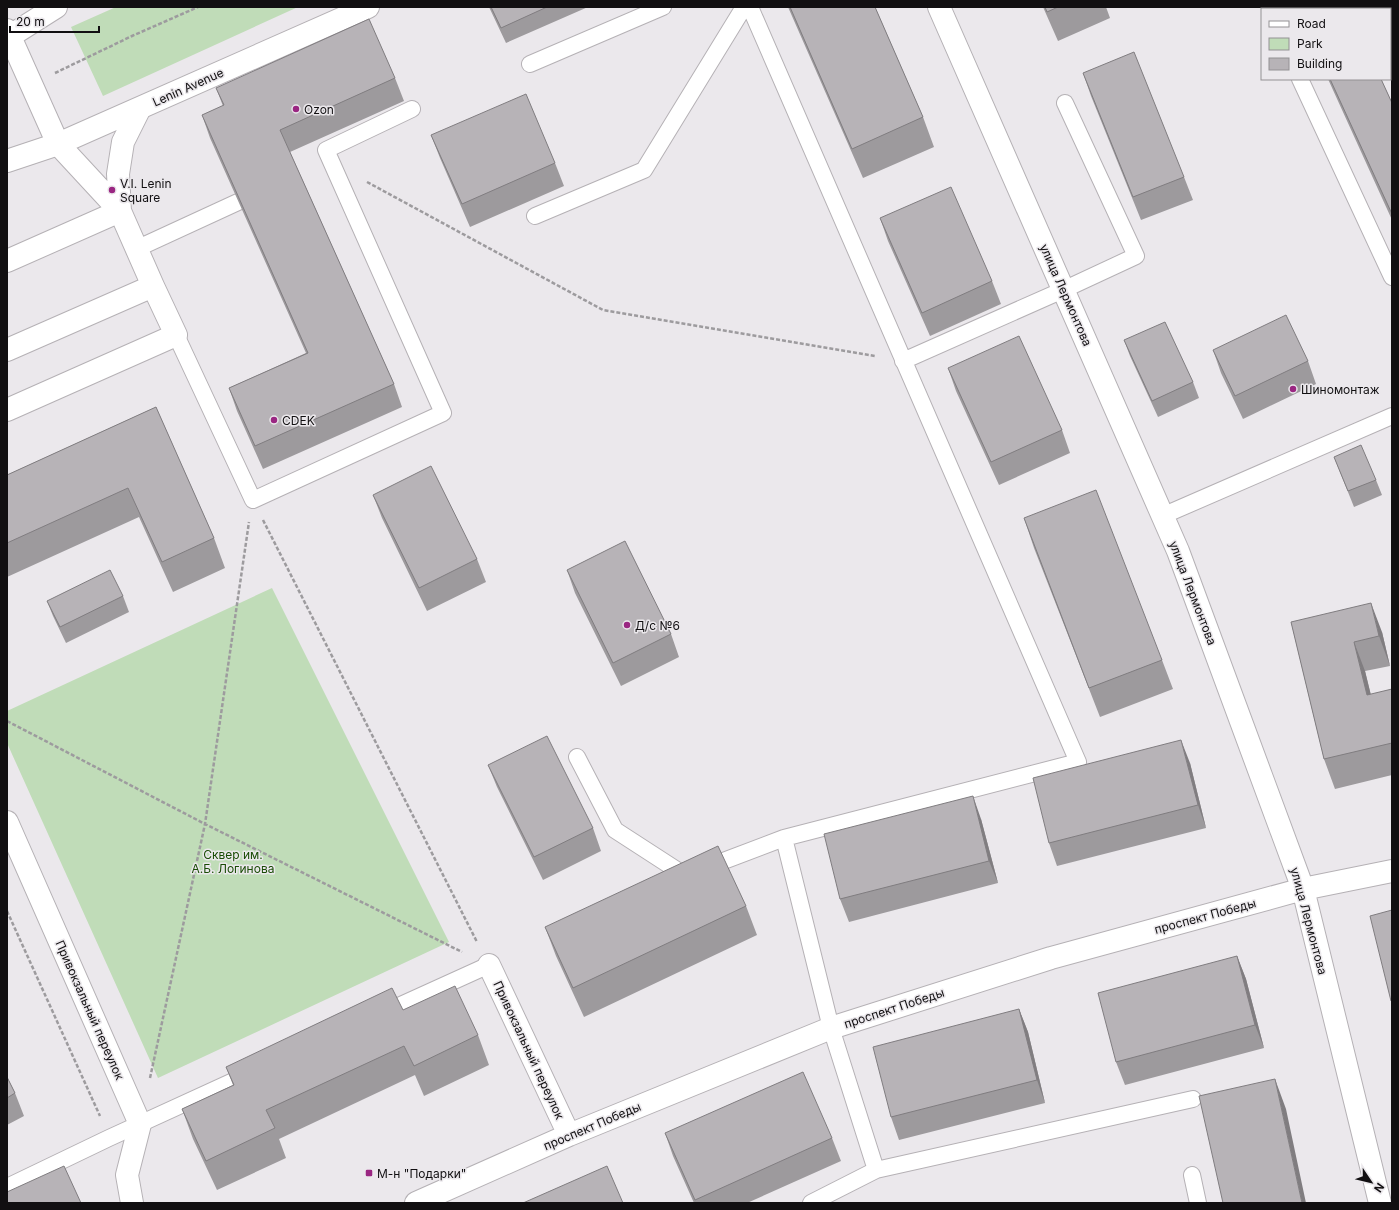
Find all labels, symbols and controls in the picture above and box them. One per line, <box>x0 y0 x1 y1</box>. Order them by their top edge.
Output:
scale bar <box>10 8 99 34</box>
legend <box>1261 8 1391 80</box>
text: 20 m <box>16 14 45 29</box>
text: Road <box>1297 16 1326 31</box>
text: Park <box>1297 36 1323 51</box>
text: Building <box>1297 56 1342 71</box>
street label: Lenin Avenue <box>150 65 226 109</box>
place label: Ozon <box>304 102 334 117</box>
marker: Ozon <box>291 104 301 114</box>
place label: V.I. Lenin Square <box>120 176 172 205</box>
marker: V.I. Lenin Square <box>107 185 117 195</box>
street label: улица Лермонтова <box>1037 242 1095 348</box>
place label: Шиномонтаж <box>1301 382 1380 397</box>
marker: Шиномонтаж <box>1288 384 1298 394</box>
place label: CDEK <box>282 413 315 428</box>
marker: CDEK <box>269 415 279 425</box>
street label: улица Лермонтова <box>1166 539 1220 647</box>
place label: Д/с №6 <box>635 618 680 633</box>
marker: Д/с №6 <box>622 620 632 630</box>
park label: Сквер им. А.Б. Логинова <box>192 847 274 876</box>
street label: улица Лермонтова <box>1287 866 1331 976</box>
street label: проспект Победы <box>1153 895 1257 937</box>
street label: Привокзальный переулок <box>52 938 128 1083</box>
street label: Привокзальный переулок <box>490 978 568 1122</box>
street label: проспект Победы <box>842 985 946 1031</box>
street label: проспект Победы <box>541 1099 643 1153</box>
north arrow <box>1351 1162 1391 1202</box>
place label: М-н "Подарки" <box>377 1166 466 1181</box>
marker: М-н "Подарки" <box>364 1168 374 1178</box>
text: N <box>1371 1180 1387 1195</box>

